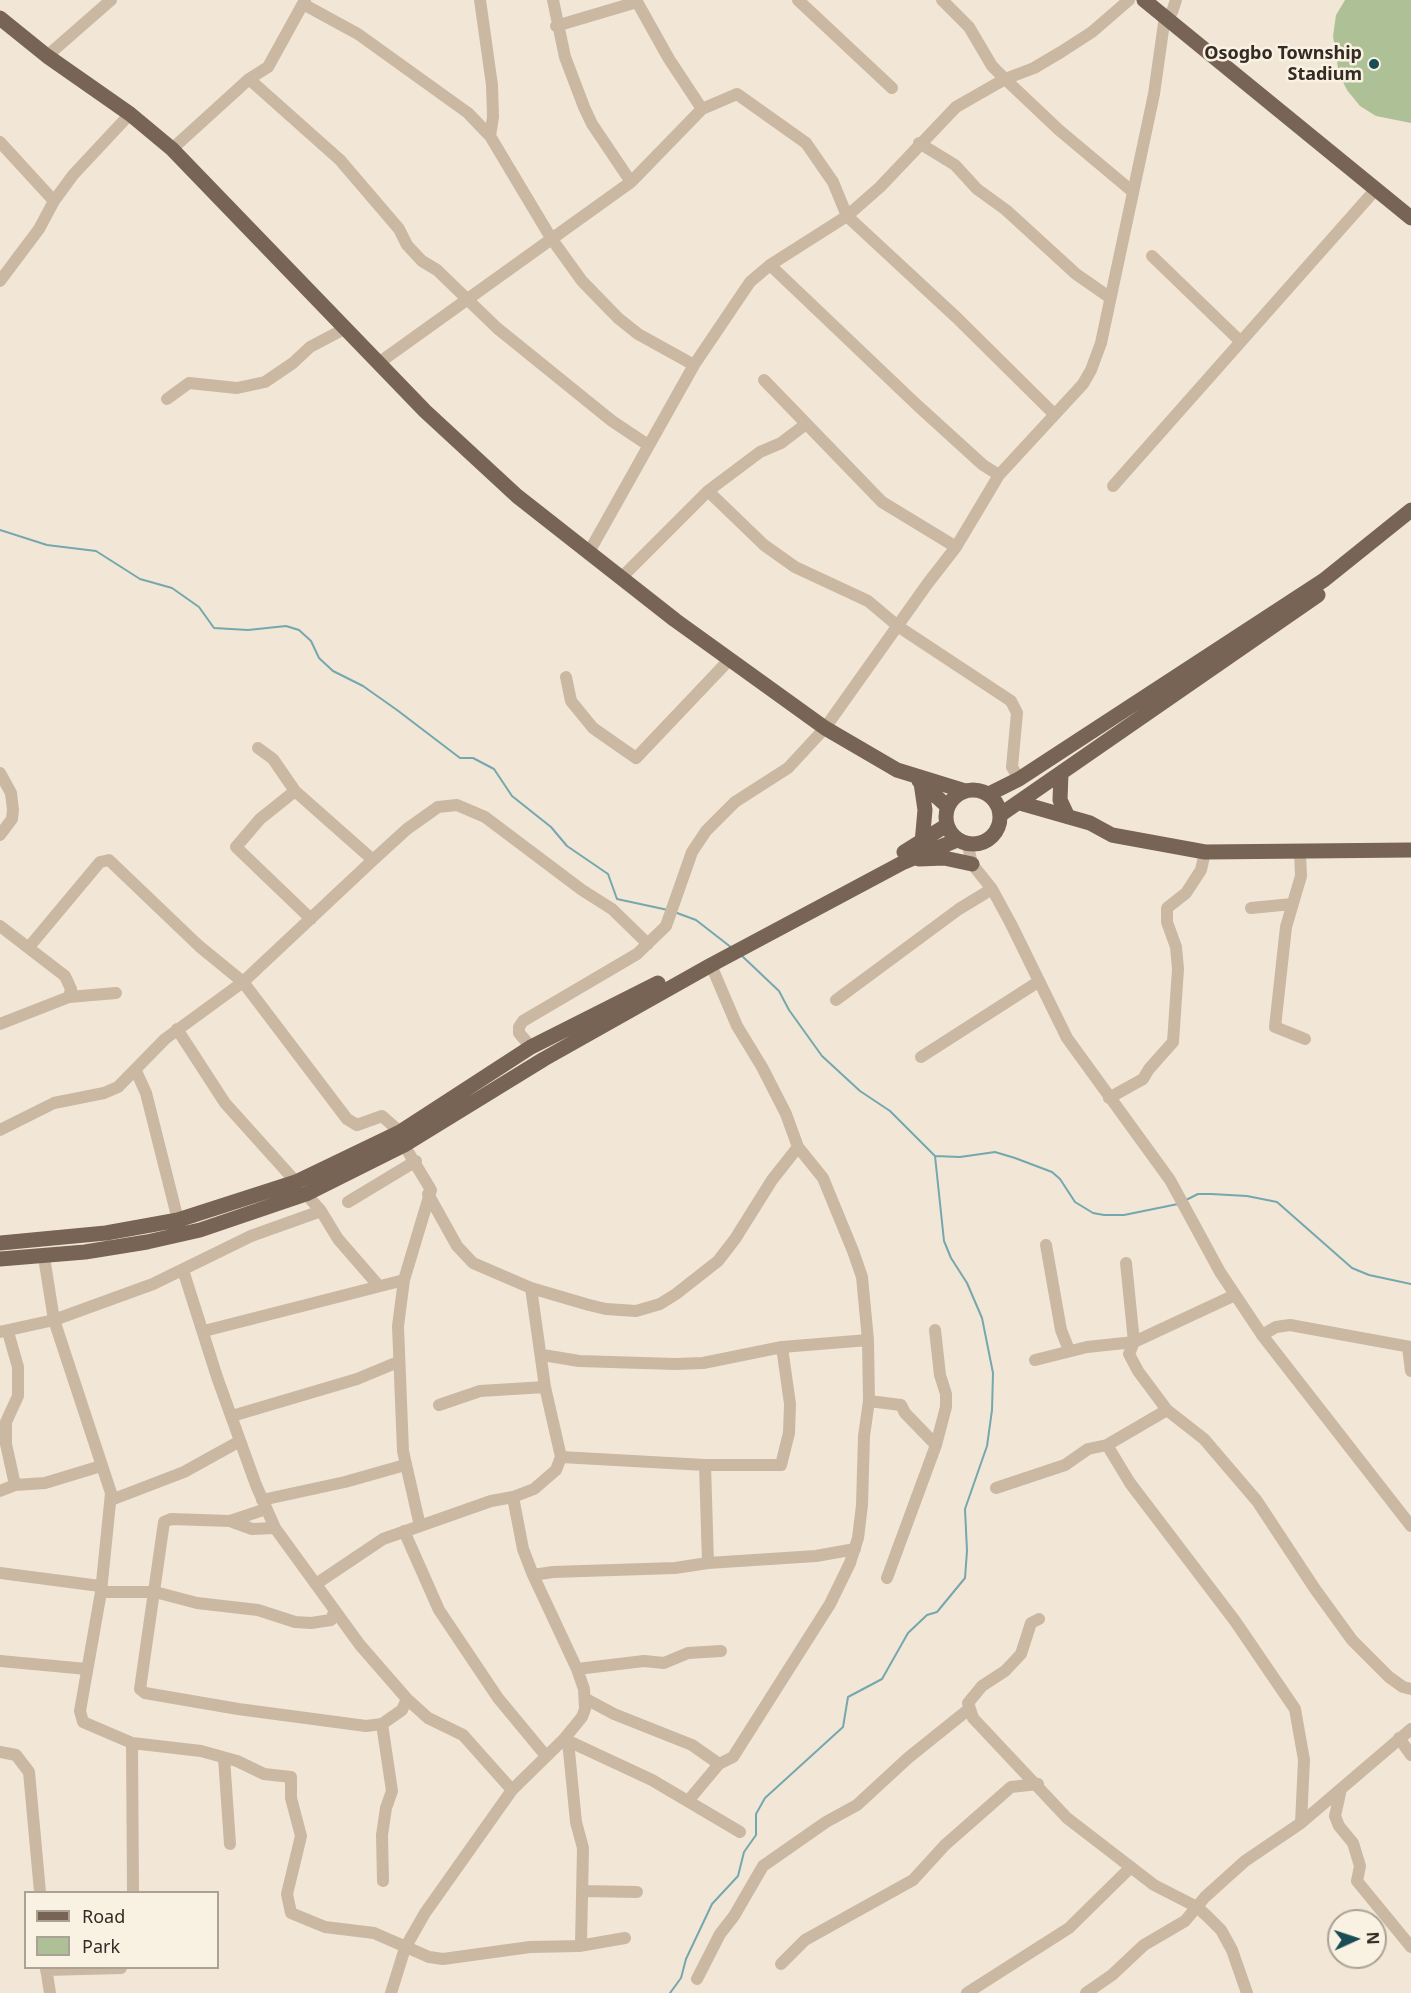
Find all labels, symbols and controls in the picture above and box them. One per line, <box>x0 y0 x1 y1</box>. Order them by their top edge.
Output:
place label: Osogbo Township Stadium <box>1204 43 1362 86</box>
marker: Osogbo Township Stadium <box>1367 57 1381 71</box>
legend <box>24 1891 219 1969</box>
text: Road <box>82 1904 125 1928</box>
north arrow <box>1327 1909 1387 1969</box>
text: N <box>1362 1931 1384 1945</box>
text: Park <box>82 1934 120 1958</box>

